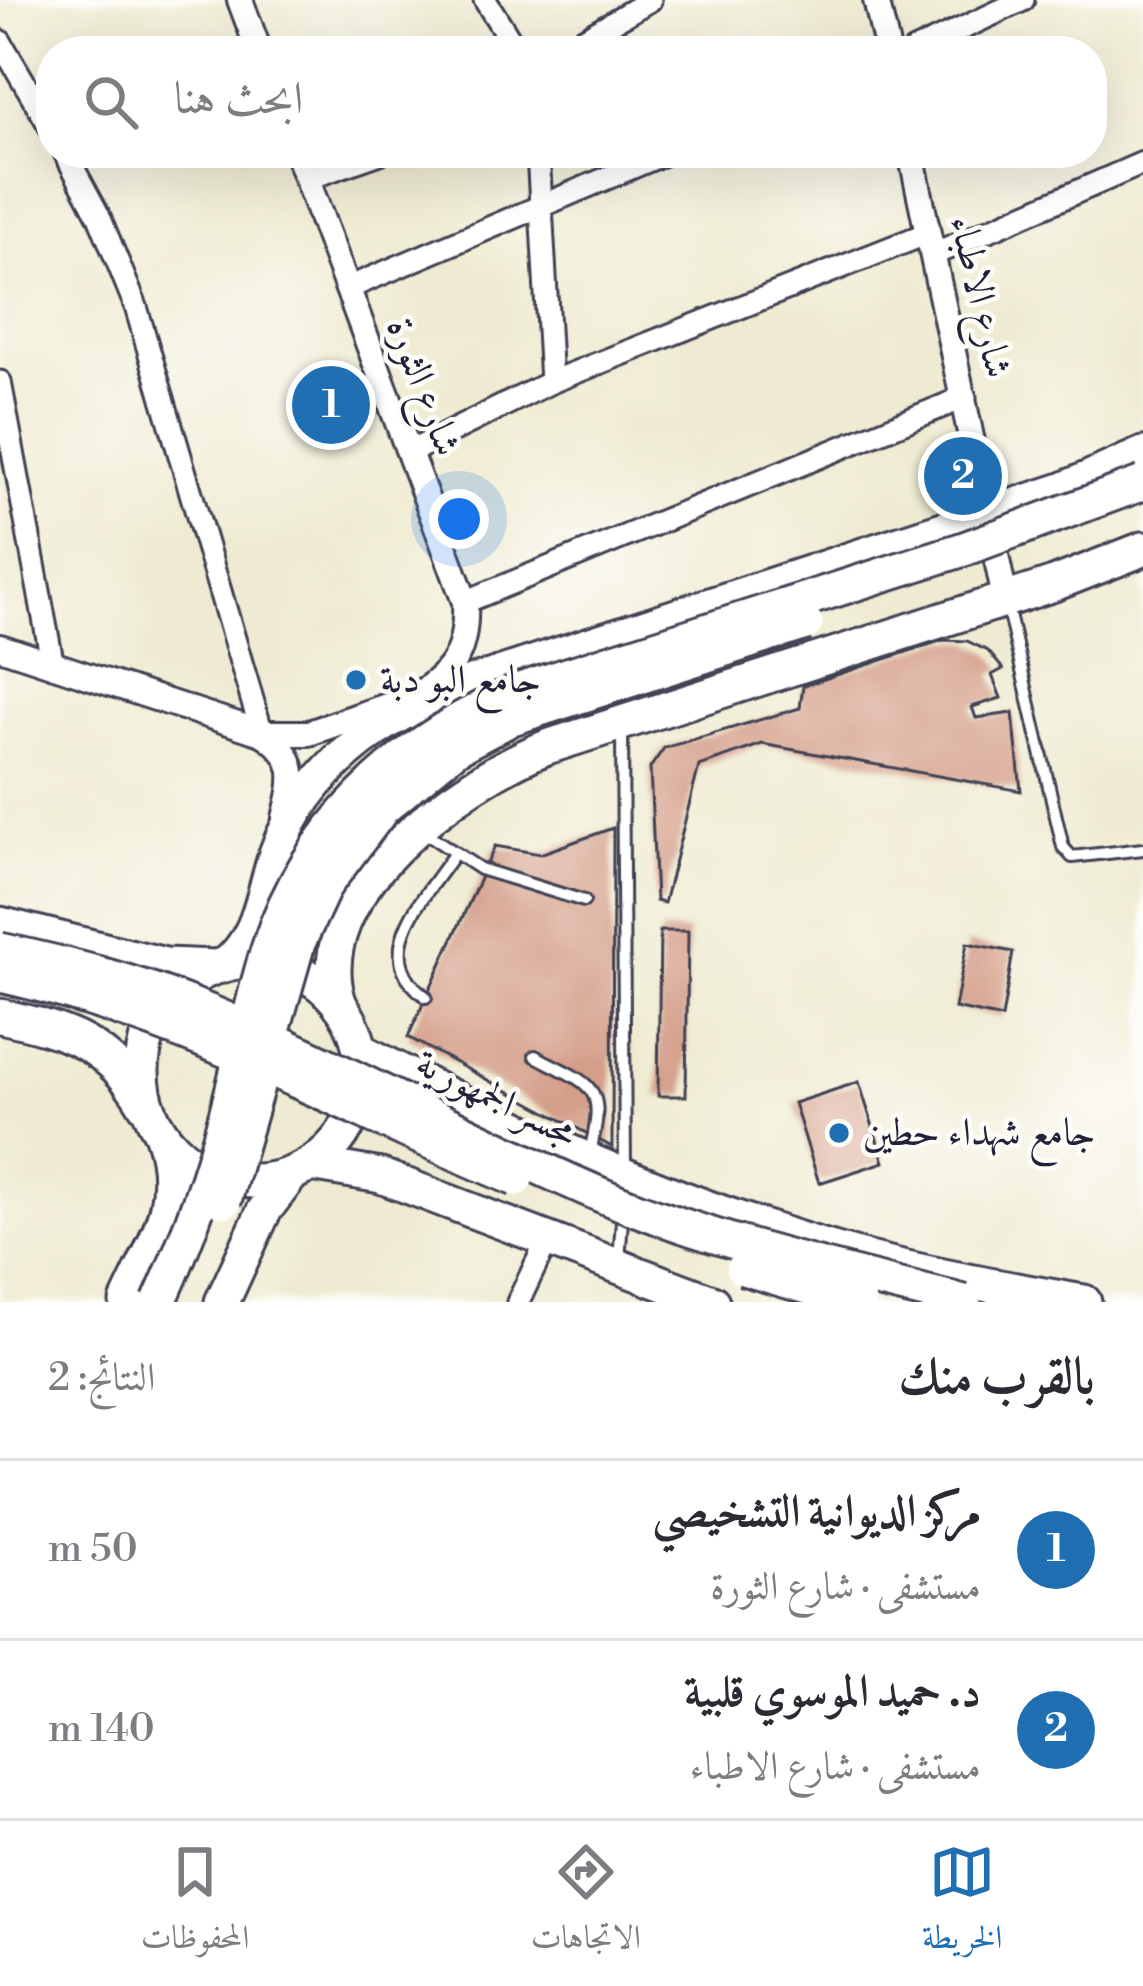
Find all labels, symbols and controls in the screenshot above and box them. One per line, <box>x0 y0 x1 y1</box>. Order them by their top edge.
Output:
search box <box>36 36 1107 168</box>
icon: search <box>78 69 144 135</box>
text: ابحث هنا <box>174 71 303 128</box>
street label: شارع الاطباء <box>932 211 1022 384</box>
street label: شارع الثورة <box>369 311 472 465</box>
pin: 1 <box>292 360 370 450</box>
pin: 2 <box>924 431 1002 521</box>
your location <box>429 489 489 549</box>
place label: جامع البو دبة <box>380 656 541 714</box>
marker: جامع البو دبة <box>343 667 369 693</box>
street label: مجسر الجمهورية <box>408 1039 585 1159</box>
place label: جامع شهداء حطين <box>863 1109 1096 1167</box>
marker: جامع شهداء حطين <box>826 1120 852 1146</box>
text: بالقرب منك <box>898 1346 1095 1410</box>
text: النتائج: 2 <box>48 1354 156 1403</box>
text: مركز الديوانية التشخيصي <box>652 1484 981 1541</box>
text: 50 m <box>48 1525 138 1574</box>
text: 1 <box>1047 1525 1065 1574</box>
text: مستشفى · شارع الثورة <box>710 1563 981 1612</box>
text: د. حميد الموسوي قلبية <box>684 1664 981 1721</box>
text: 140 m <box>48 1705 155 1754</box>
text: 2 <box>1044 1705 1068 1754</box>
text: مستشفى · شارع الاطباء <box>690 1743 981 1792</box>
tab: المحفوظات <box>141 1839 249 1969</box>
tab: الاتجاهات <box>531 1839 641 1969</box>
tab: الخريطة <box>922 1839 1002 1969</box>

